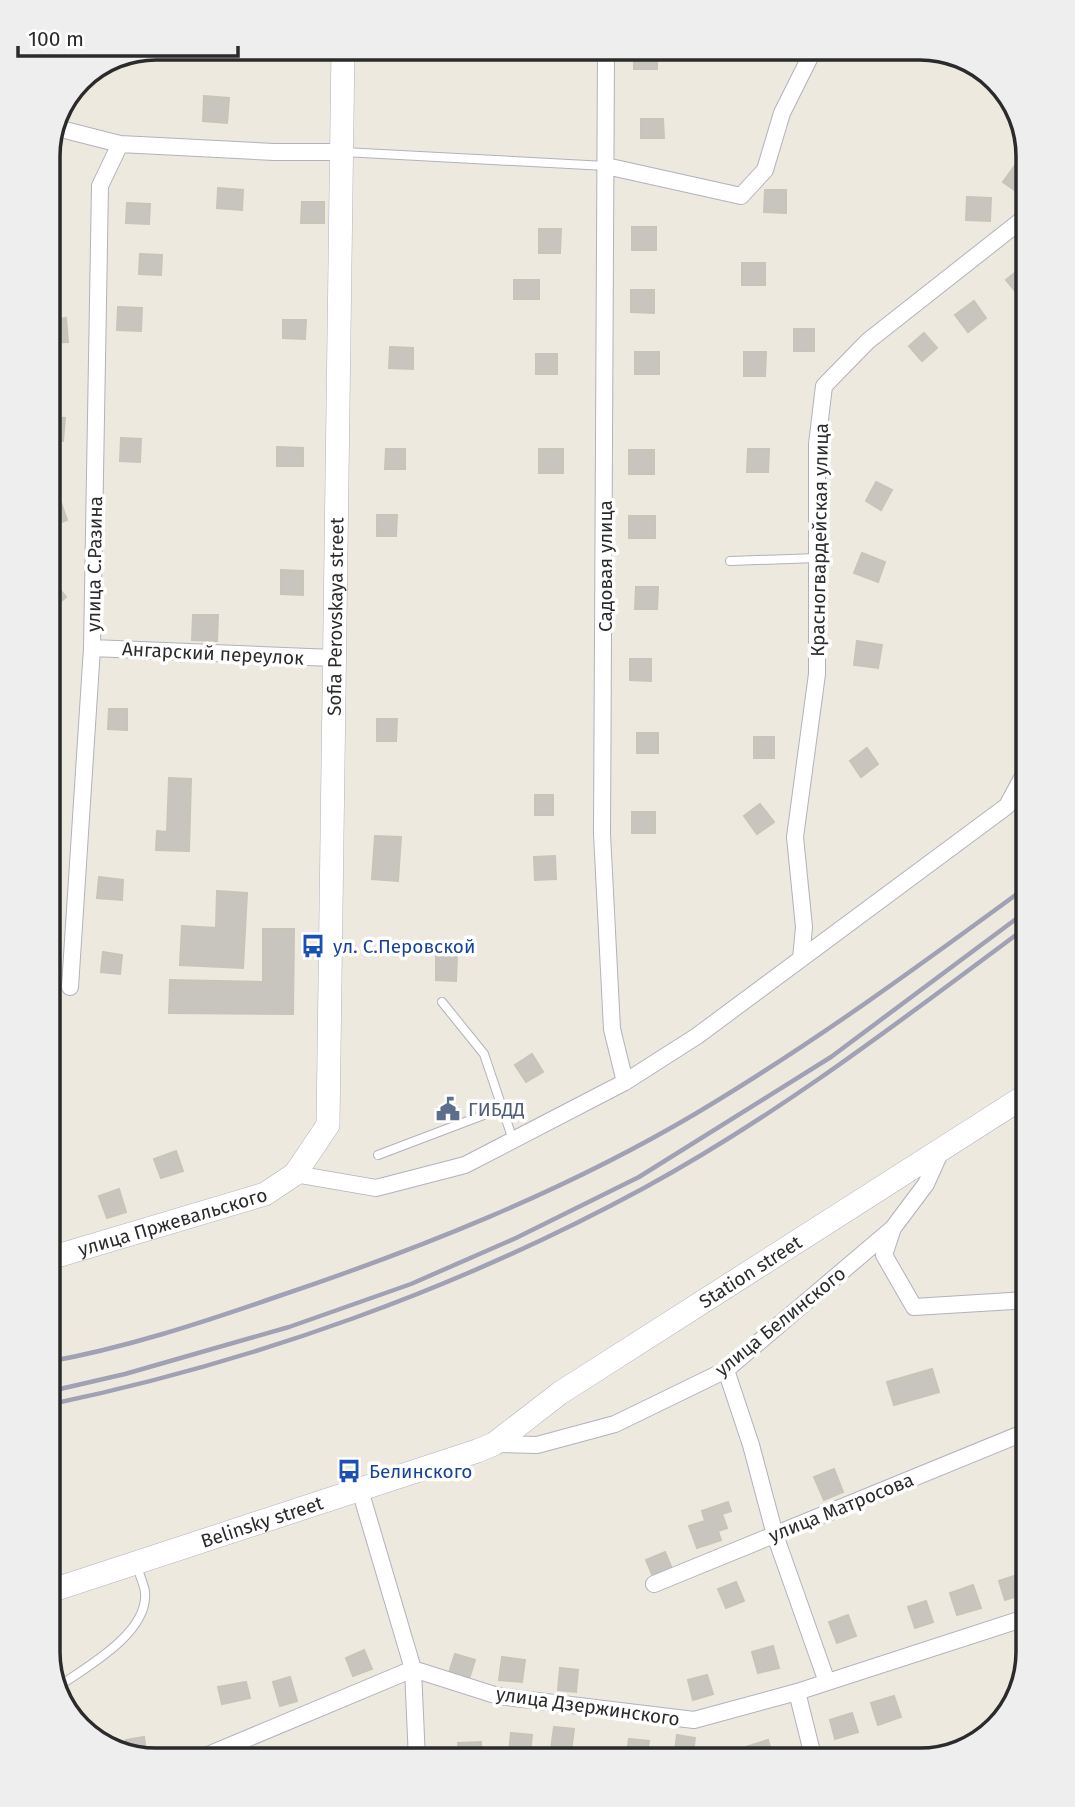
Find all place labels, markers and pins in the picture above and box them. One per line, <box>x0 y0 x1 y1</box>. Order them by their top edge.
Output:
bus stop icon: ул. С.Перовской <box>299 932 327 960</box>
place label: ул. С.Перовской <box>333 935 475 958</box>
public building icon: ГИБДД <box>434 1095 462 1123</box>
place label: ГИБДД <box>468 1098 525 1121</box>
bus stop icon: Белинского <box>335 1457 363 1485</box>
place label: Белинского <box>369 1460 472 1483</box>

